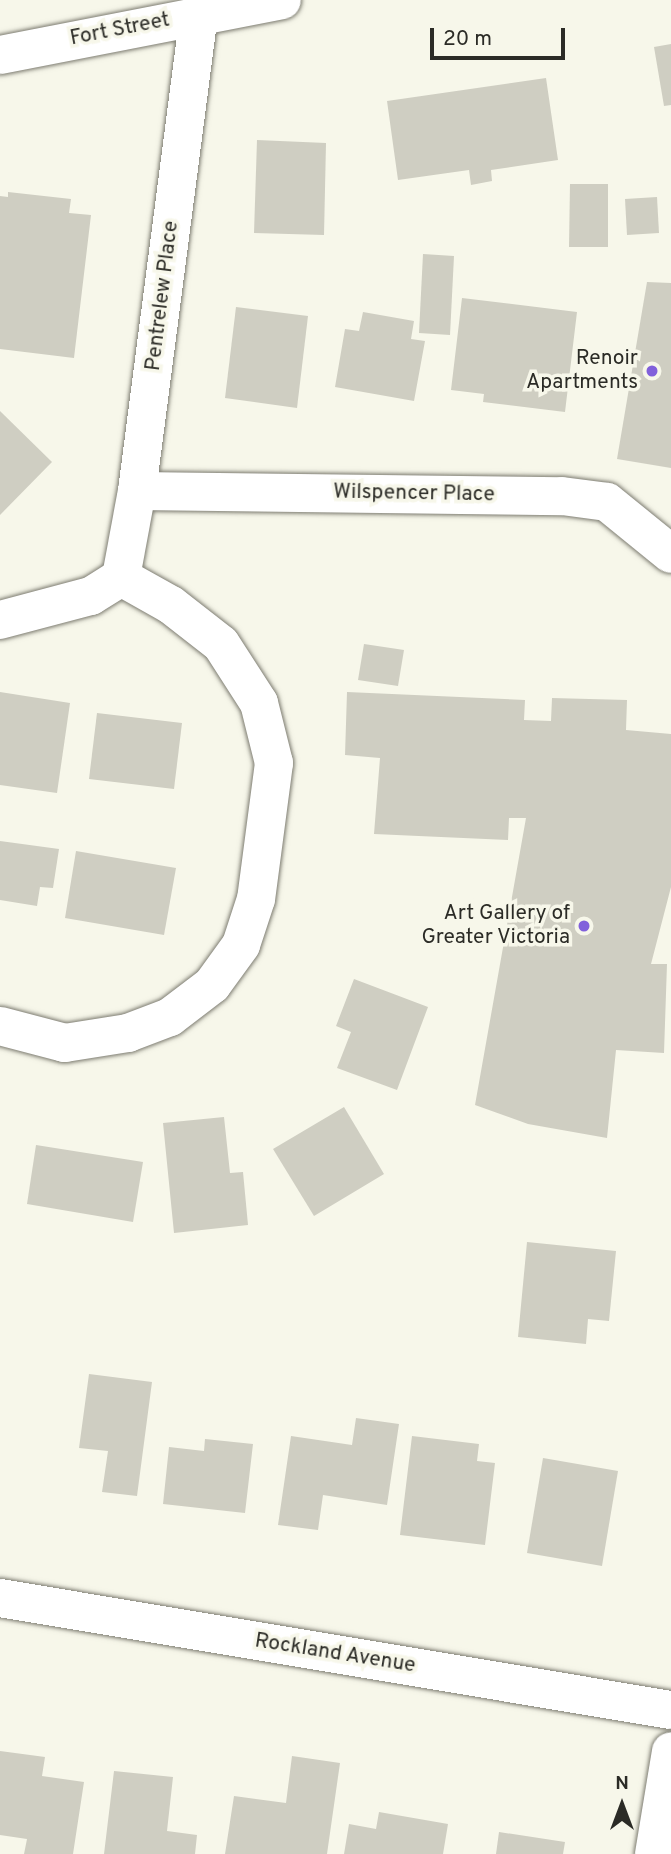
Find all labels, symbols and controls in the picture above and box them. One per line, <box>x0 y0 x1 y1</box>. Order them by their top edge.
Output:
street label: Fort Street <box>68 8 172 52</box>
scale bar <box>433 14 568 58</box>
text: 20 m <box>443 26 492 53</box>
street label: Pentrelew Place <box>141 220 185 372</box>
place label: Renoir Apartments <box>526 346 638 396</box>
marker: Renoir Apartments <box>644 363 660 379</box>
street label: Wilspencer Place <box>333 480 495 508</box>
place label: Art Gallery of Greater Victoria <box>421 901 570 951</box>
marker: Art Gallery of Greater Victoria <box>576 918 592 934</box>
street label: Rockland Avenue <box>253 1629 417 1679</box>
north arrow <box>587 1770 657 1840</box>
text: N <box>615 1772 629 1796</box>

